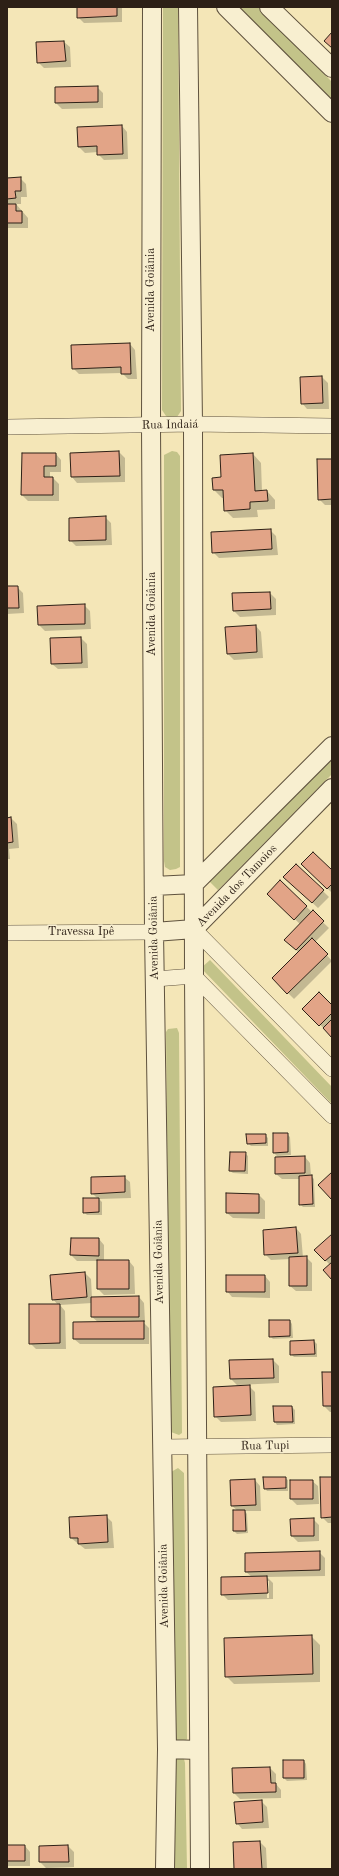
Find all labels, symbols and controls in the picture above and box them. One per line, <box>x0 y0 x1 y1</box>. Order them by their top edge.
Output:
street label: Avenida Goiânia <box>144 248 158 332</box>
street label: Rua Indaiá <box>141 417 199 433</box>
street label: Avenida Goiânia <box>145 572 159 656</box>
street label: Avenida dos Tamoios <box>194 842 280 930</box>
street label: Avenida Goiânia <box>146 896 162 980</box>
street label: Travessa Ipê <box>48 925 114 939</box>
street label: Avenida Goiânia <box>151 1220 167 1304</box>
street label: Rua Tupi <box>241 1438 289 1454</box>
street label: Avenida Goiânia <box>156 1544 172 1628</box>

